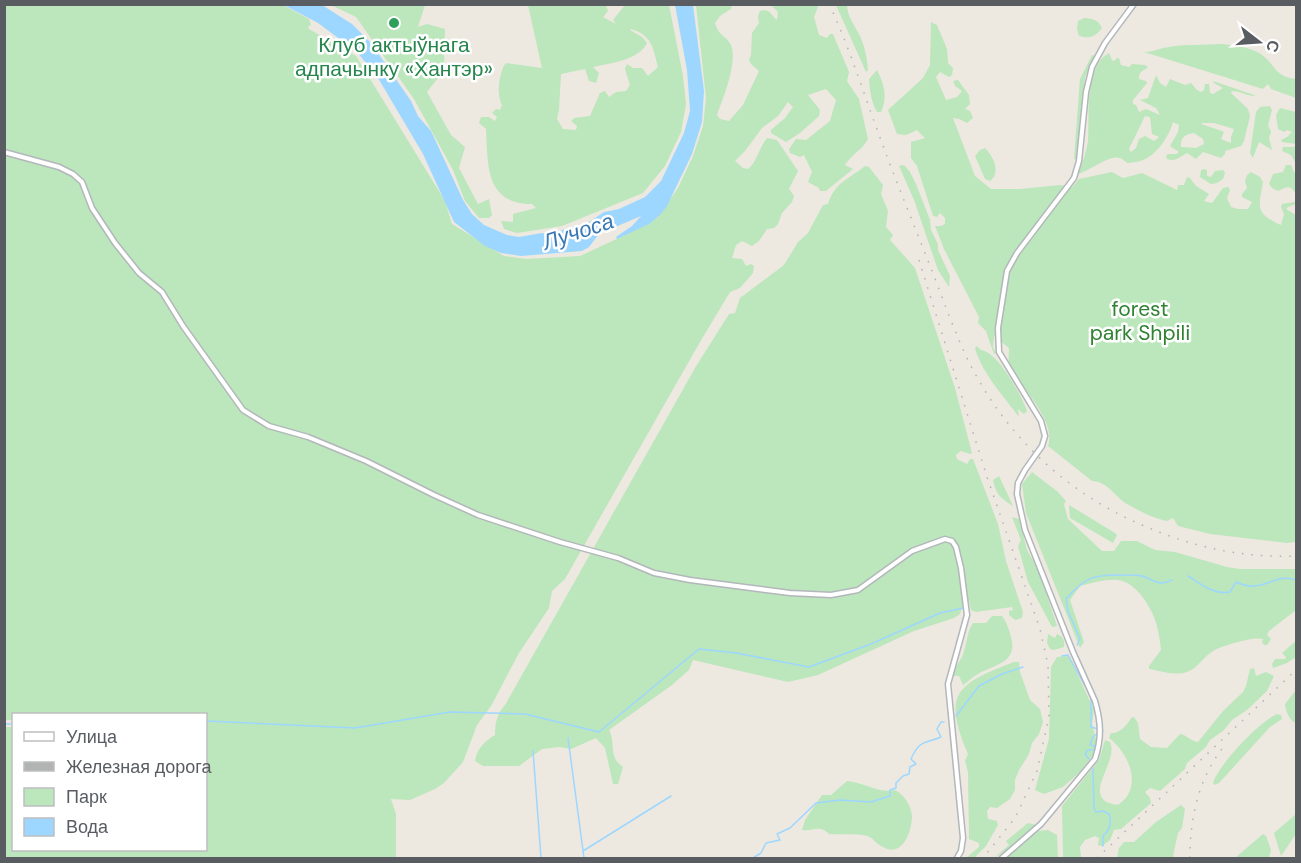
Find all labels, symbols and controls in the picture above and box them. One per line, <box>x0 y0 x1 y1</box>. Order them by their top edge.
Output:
north arrow <box>1229 12 1289 72</box>
marker: Клуб актыўнага адпачынку «Хантэр» <box>387 16 401 30</box>
place label: Клуб актыўнага адпачынку «Хантэр» <box>295 31 493 83</box>
text: С <box>1261 38 1285 55</box>
water label: Лучоса <box>537 206 617 257</box>
park label: forest park Shpili <box>1090 295 1190 347</box>
legend <box>12 713 207 851</box>
text: Улица <box>66 725 118 749</box>
text: Железная дорога <box>66 755 212 779</box>
text: Парк <box>66 785 107 809</box>
text: Вода <box>66 815 109 839</box>

